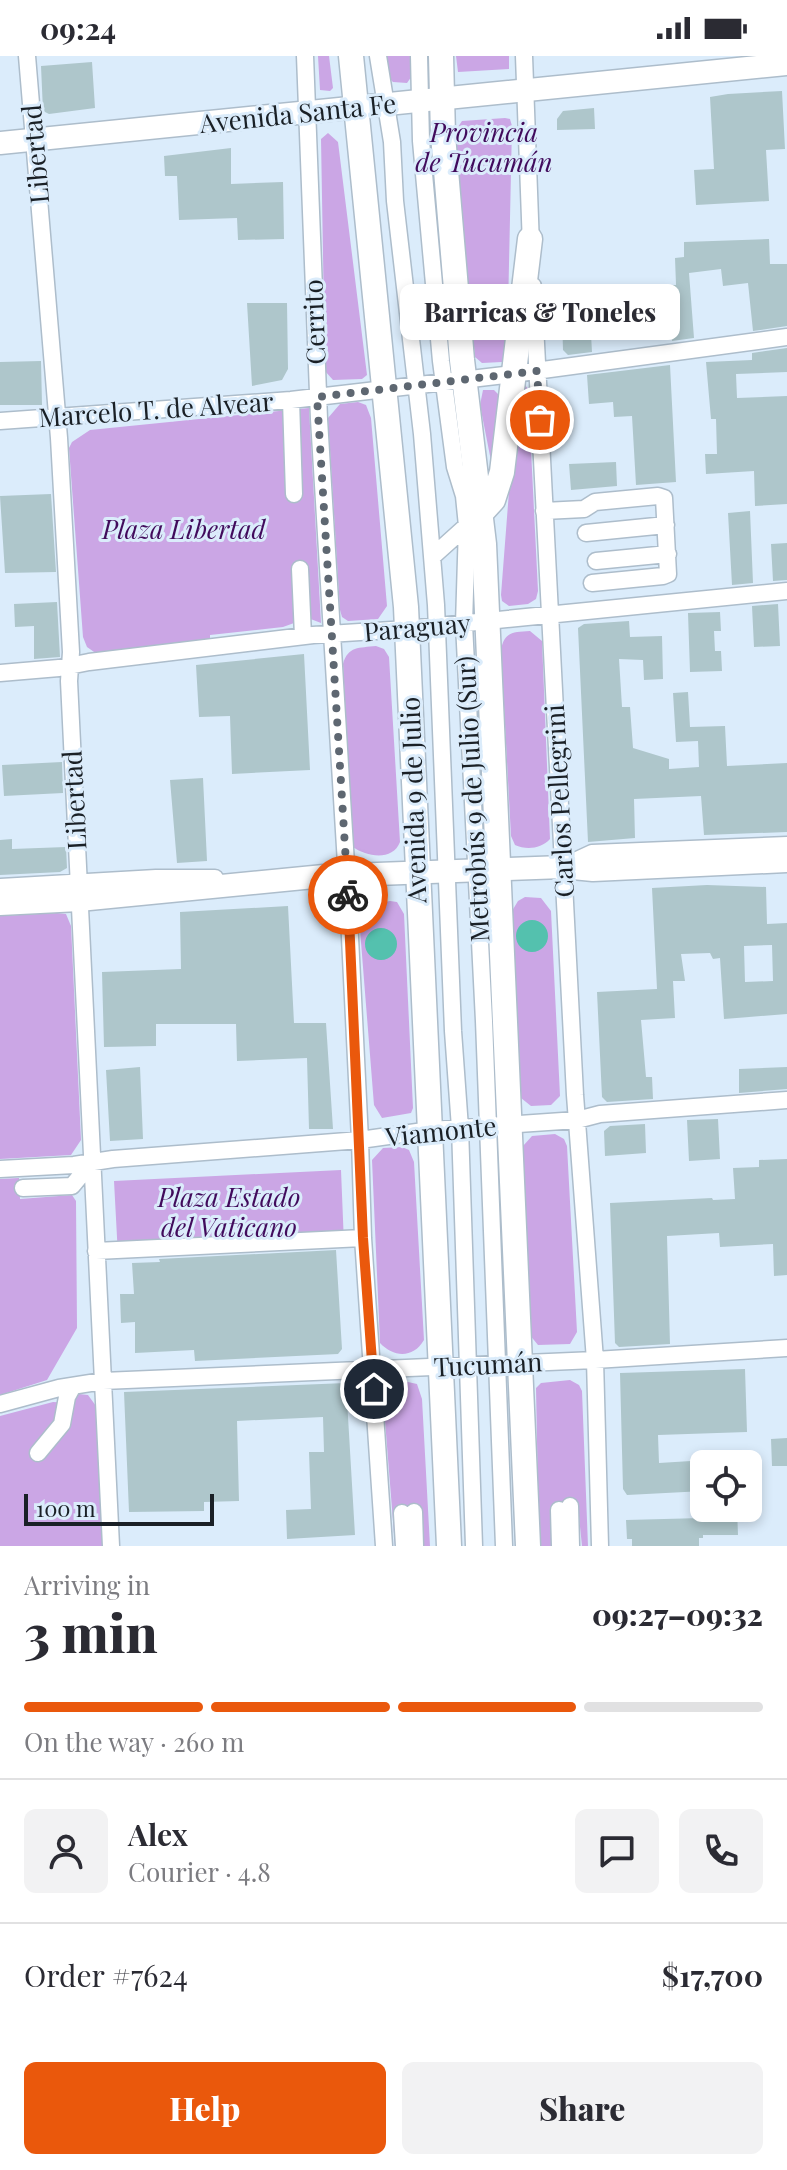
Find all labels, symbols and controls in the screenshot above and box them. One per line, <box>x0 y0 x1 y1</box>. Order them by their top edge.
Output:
text: 09:24 <box>40 8 116 48</box>
street label: Avenida Santa Fe <box>197 85 398 140</box>
street label: Libertad <box>13 103 56 205</box>
park label: Provincia de Tucumán <box>415 114 553 179</box>
street label: Cerrito <box>295 279 332 365</box>
callout: Barricas & Toneles <box>400 284 680 340</box>
text: Barricas & Toneles <box>424 294 656 329</box>
street label: Marcelo T. de Alvear <box>37 383 275 434</box>
pin <box>506 386 574 454</box>
icon: bag <box>518 398 562 442</box>
park label: Plaza Libertad <box>101 511 267 546</box>
street label: Paraguay <box>362 604 472 649</box>
street label: Metrobús 9 de Julio (Sur) <box>447 655 496 943</box>
street label: Avenida 9 de Julio <box>391 696 434 905</box>
street label: Carlos Pellegrini <box>536 703 581 899</box>
street label: Libertad <box>53 749 94 851</box>
courier <box>308 855 388 935</box>
icon: bike <box>326 873 370 917</box>
street label: Viamonte <box>383 1107 498 1154</box>
park label: Plaza Estado del Vaticano <box>157 1179 300 1244</box>
street label: Tucumán <box>433 1343 544 1384</box>
pin <box>340 1355 408 1423</box>
icon: home <box>352 1367 396 1411</box>
map controls <box>690 1450 762 1522</box>
button: locate <box>690 1450 762 1522</box>
scale bar <box>24 1490 214 1526</box>
text: 100 m <box>36 1493 96 1523</box>
text: Arriving in <box>24 1567 150 1602</box>
text: 09:27–09:32 <box>592 1594 763 1634</box>
text: 3 min <box>24 1597 158 1666</box>
text: On the way · 260 m <box>24 1724 244 1759</box>
button: person <box>24 1809 108 1893</box>
button: chat <box>575 1809 659 1893</box>
button: phone <box>679 1809 763 1893</box>
text: Alex <box>128 1814 188 1854</box>
text: Courier · 4.8 <box>128 1854 271 1889</box>
text: Order #7624 <box>24 1955 188 1995</box>
text: $17,700 <box>662 1955 763 1995</box>
button: Help <box>24 2062 386 2154</box>
button: Share <box>402 2062 763 2154</box>

